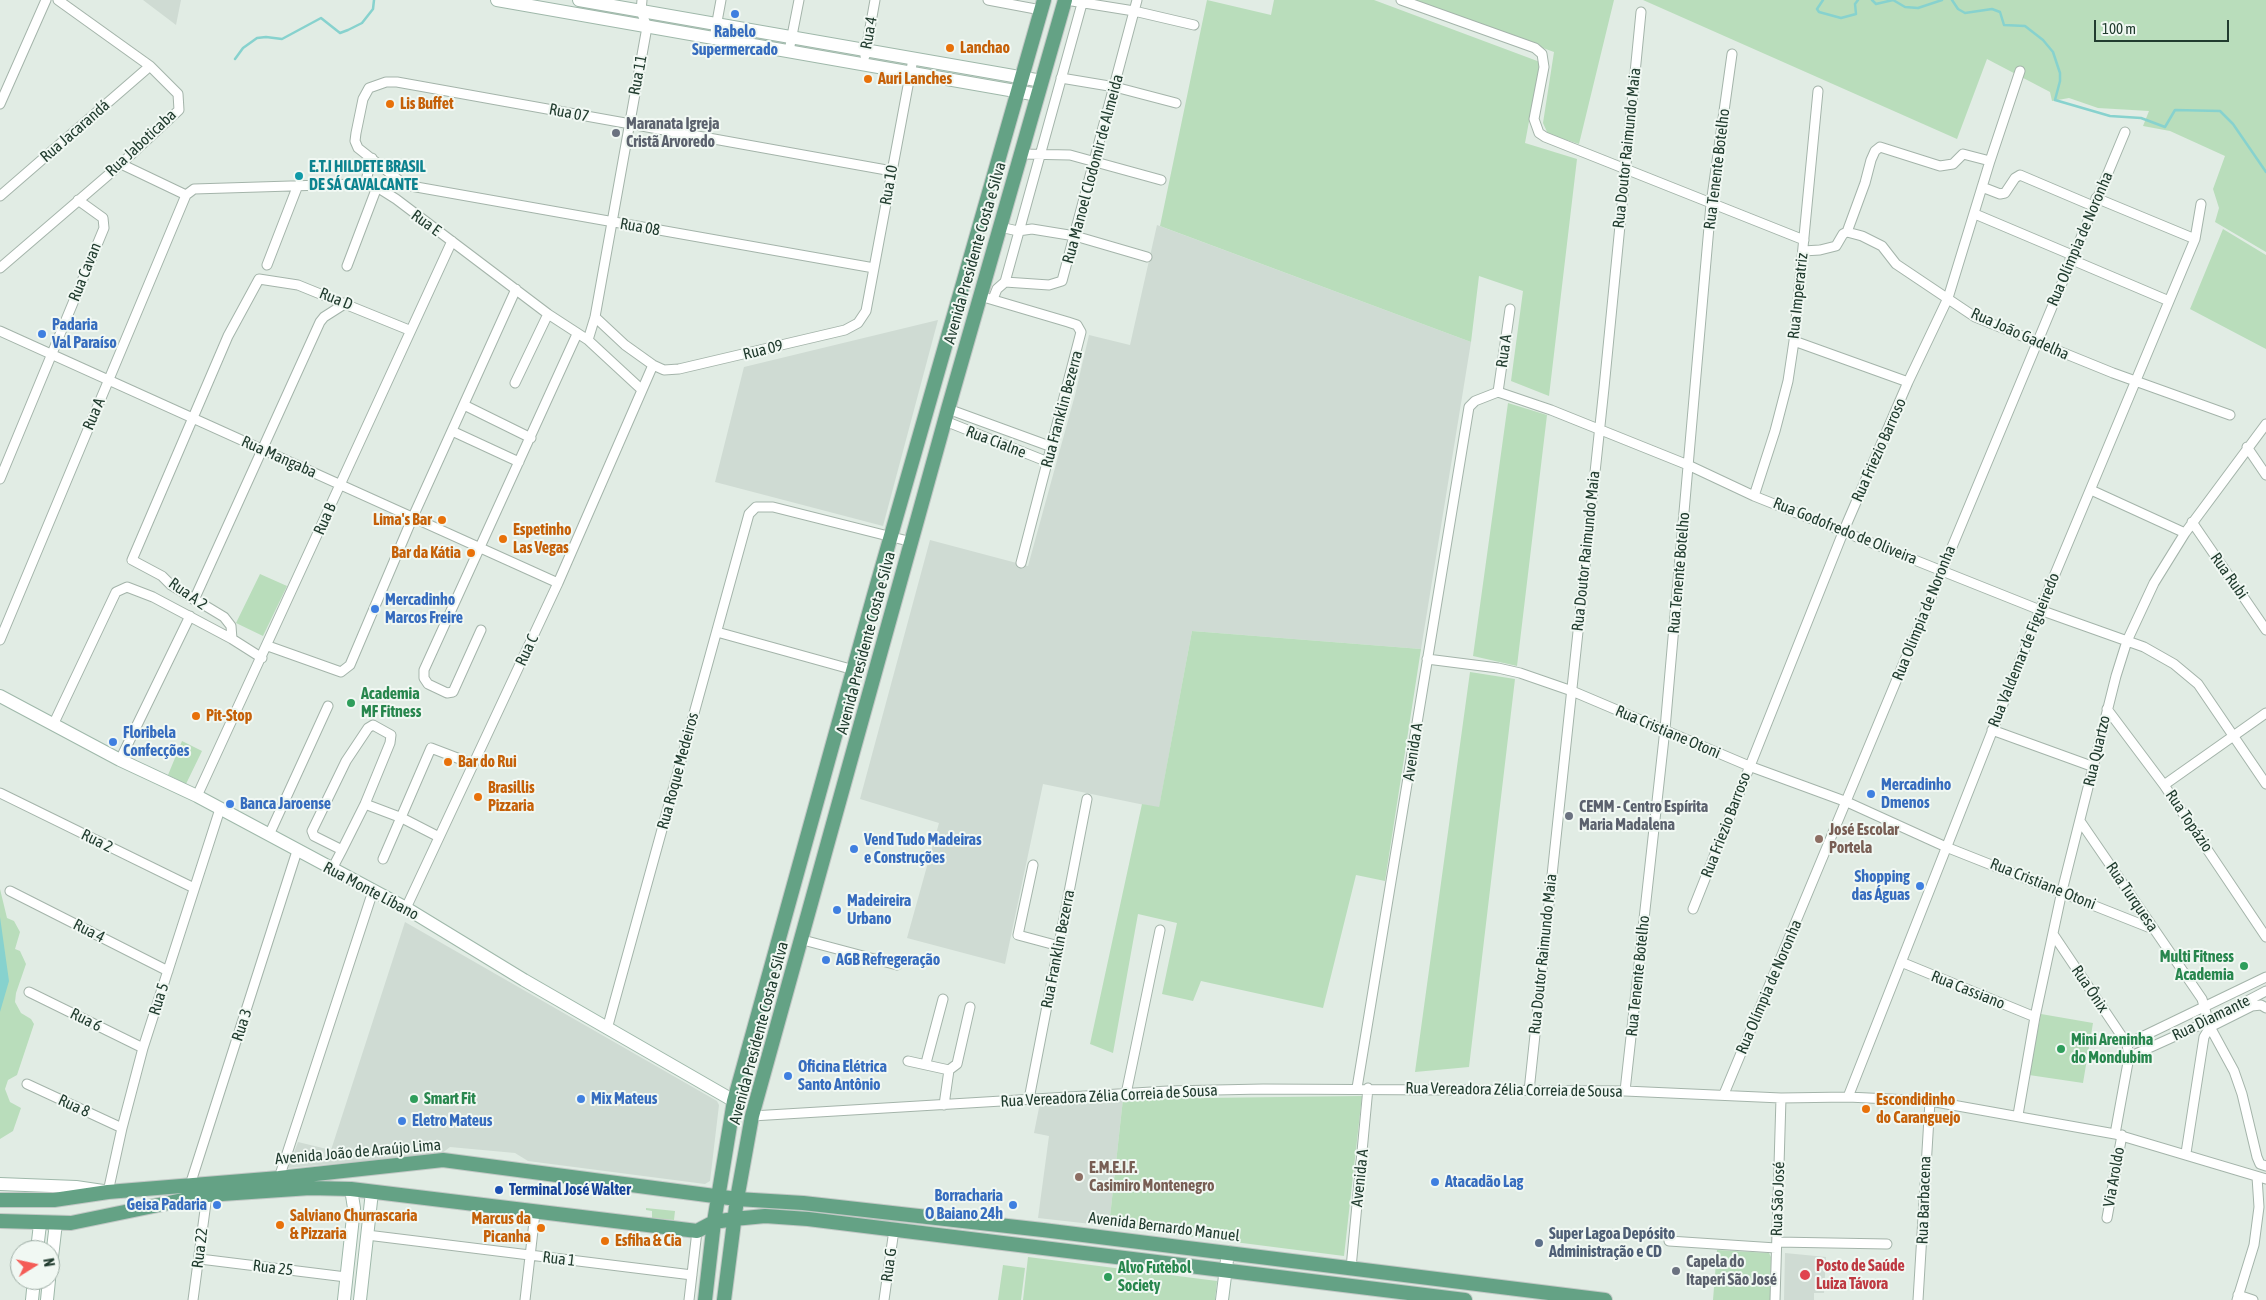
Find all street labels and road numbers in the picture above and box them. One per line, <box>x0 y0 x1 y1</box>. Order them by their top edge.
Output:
street label: Rua 4 <box>857 15 881 51</box>
street label: Rua 11 <box>625 53 651 97</box>
street label: Rua Doutor Raimundo Maia <box>1609 67 1645 229</box>
street label: Rua Manoel Clodomir de Almeida <box>1058 72 1128 266</box>
street label: Rua Jacarandá <box>36 96 114 166</box>
street label: Rua 07 <box>547 100 591 126</box>
street label: Rua Jaboticaba <box>102 105 180 181</box>
street label: Rua Tenente Botelho <box>1700 107 1734 231</box>
street label: Avenida Presidente Costa e Silva <box>940 160 1010 346</box>
street label: Rua 10 <box>876 163 902 207</box>
street label: Rua Olímpia de Noronha <box>2043 169 2117 309</box>
street label: Rua E <box>407 206 445 240</box>
street label: Rua 08 <box>618 214 662 240</box>
street label: Rua Cavan <box>65 240 105 304</box>
street label: Rua Imperatriz <box>1784 252 1812 340</box>
street label: Rua D <box>316 284 356 314</box>
street label: Rua João Gadelha <box>1968 304 2072 364</box>
street label: Rua A <box>1492 333 1516 369</box>
street label: Rua 09 <box>741 336 785 364</box>
street label: Rua Franklin Bezerra <box>1037 348 1087 470</box>
street label: Rua A <box>79 395 109 433</box>
street label: Rua Friezio Barroso <box>1848 395 1910 505</box>
street label: Rua Cialne <box>963 422 1029 462</box>
street label: Rua Mangaba <box>238 432 320 482</box>
street label: Rua Doutor Raimundo Maia <box>1568 470 1604 632</box>
street label: Rua Godofredo de Oliveira <box>1770 493 1920 569</box>
street label: Rua B <box>310 500 340 538</box>
street label: Rua Tenente Botelho <box>1664 512 1694 634</box>
street label: Rua Olímpia de Noronha <box>1888 543 1960 683</box>
street label: Rua Rubi <box>2206 549 2252 603</box>
street label: Avenida Presidente Costa e Silva <box>832 550 900 736</box>
street label: Rua Valdemar de Figueiredo <box>1984 570 2064 730</box>
street label: Rua A 2 <box>165 574 211 614</box>
street label: Rua C <box>511 631 543 669</box>
street label: Rua Cristiane Otoni <box>1613 701 1723 763</box>
street label: Rua Roque Medeiros <box>653 711 703 831</box>
street label: Rua Quartzo <box>2080 714 2114 788</box>
street label: Avenida A <box>1399 722 1427 782</box>
street label: Rua Friezio Barroso <box>1697 770 1755 880</box>
street label: Rua Topázio <box>2161 786 2217 856</box>
street label: Rua 2 <box>78 825 116 857</box>
street label: Rua Cristiane Otoni <box>1987 854 2099 914</box>
street label: Rua Monte Líbano <box>320 858 422 924</box>
street label: Rua Turquesa <box>2102 859 2162 935</box>
street label: Rua Doutor Raimundo Maia <box>1525 873 1561 1035</box>
street label: Rua Franklin Bezerra <box>1037 888 1079 1010</box>
street label: Rua Tenente Botelho <box>1622 914 1654 1038</box>
street label: Rua 4 <box>70 915 108 947</box>
street label: Rua Olímpia de Noronha <box>1732 917 1806 1057</box>
street label: Avenida Presidente Costa e Silva <box>725 940 793 1126</box>
street label: Rua Ônix <box>2067 962 2113 1016</box>
street label: Rua Cassiano <box>1928 967 2008 1013</box>
street label: Rua 5 <box>145 980 173 1018</box>
street label: Rua Diamante <box>2169 991 2253 1045</box>
street label: Rua 6 <box>67 1004 105 1036</box>
street label: Rua 3 <box>228 1006 256 1044</box>
street label: Rua Vereadora Zélia Correia de Sousa <box>1405 1079 1623 1101</box>
street label: Rua Vereadora Zélia Correia de Sousa <box>1000 1081 1218 1111</box>
street label: Rua 8 <box>55 1090 93 1122</box>
street label: Avenida João de Araújo Lima <box>274 1135 442 1169</box>
street label: Via Aroldo <box>2099 1146 2129 1208</box>
street label: Avenida A <box>1347 1148 1373 1208</box>
street label: Rua Barbacena <box>1913 1155 1935 1245</box>
street label: Rua São José <box>1767 1161 1789 1237</box>
street label: Avenida Bernardo Manuel <box>1087 1208 1241 1246</box>
street label: Rua 22 <box>188 1227 212 1269</box>
street label: Rua 1 <box>542 1247 576 1271</box>
street label: Rua G <box>877 1247 901 1283</box>
street label: Rua 25 <box>252 1256 294 1280</box>

